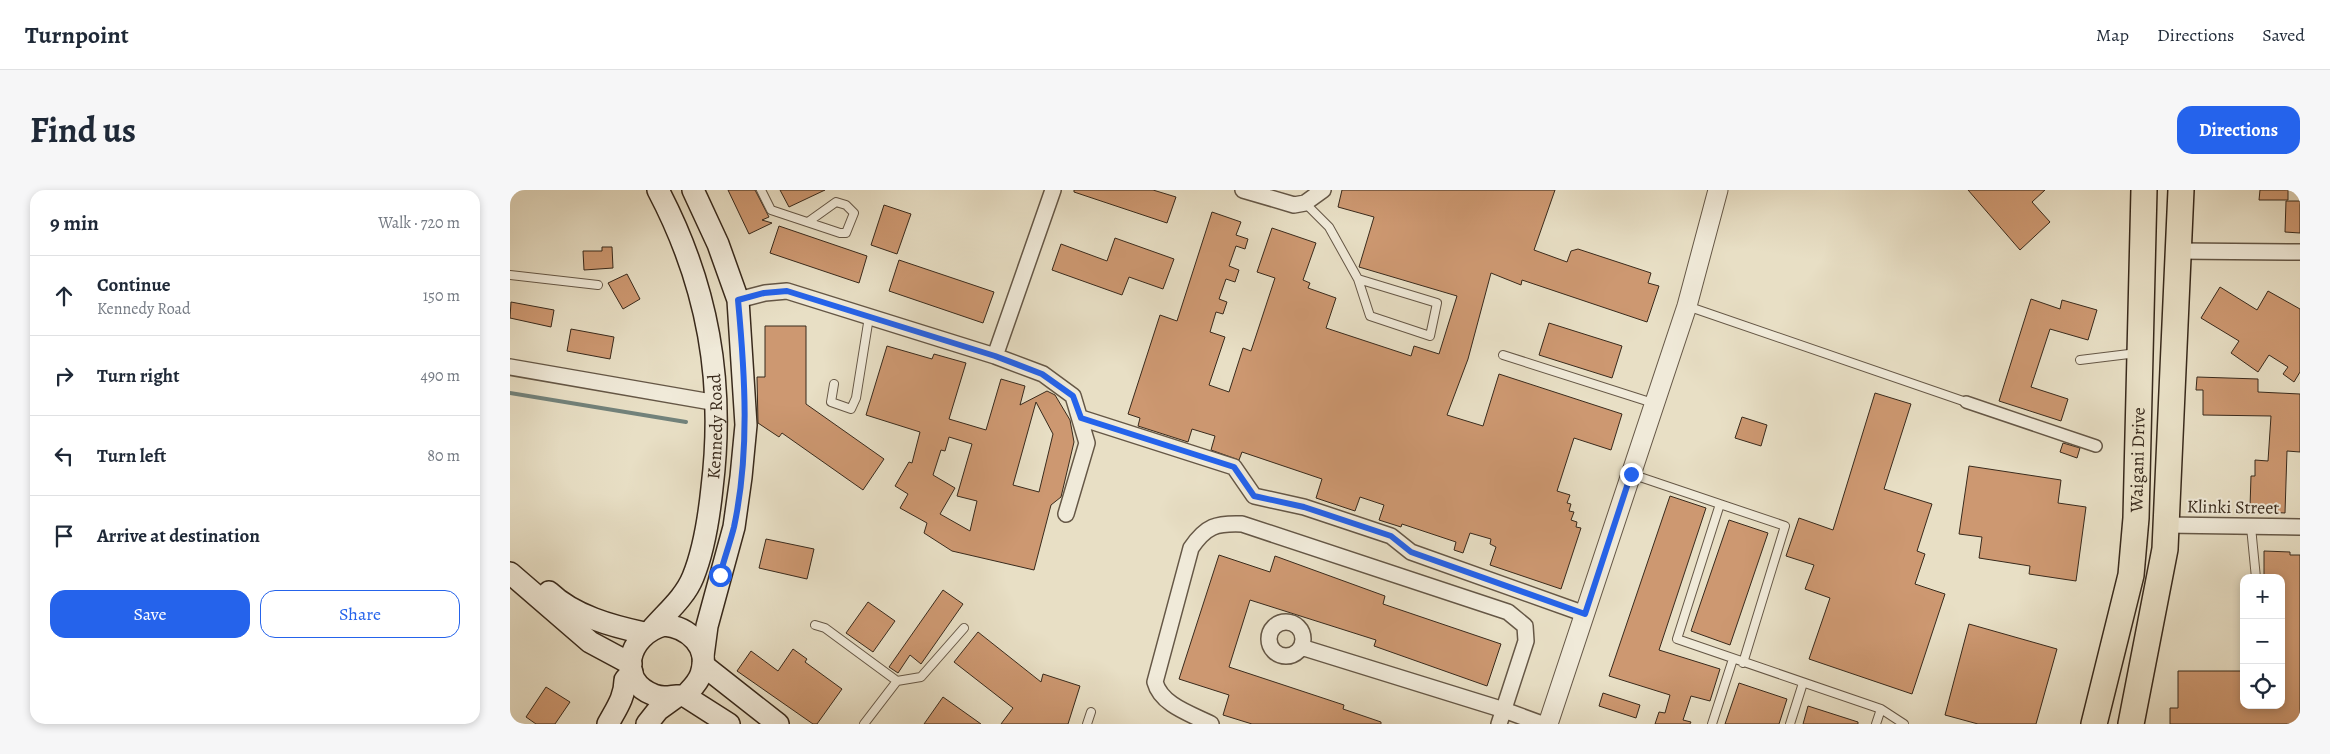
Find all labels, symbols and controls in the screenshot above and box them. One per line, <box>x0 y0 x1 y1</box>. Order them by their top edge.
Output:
text: Turnpoint <box>25 19 129 51</box>
text: Map <box>2096 23 2129 47</box>
text: Directions <box>2157 23 2234 47</box>
text: Saved <box>2262 23 2305 47</box>
text: Find us <box>30 106 136 154</box>
button: Directions <box>2177 106 2300 154</box>
text: 9 min <box>50 209 99 237</box>
text: Walk · 720 m <box>378 212 460 234</box>
text: Continue <box>97 272 171 298</box>
icon: ahead <box>50 282 78 310</box>
text: 150 m <box>423 285 460 307</box>
text: Kennedy Road <box>97 298 191 320</box>
icon: right <box>50 362 78 390</box>
text: Turn right <box>97 363 179 389</box>
text: 490 m <box>420 365 460 387</box>
street label: Kennedy Road <box>701 373 728 480</box>
street label: Waigani Drive <box>2124 407 2151 514</box>
icon: left <box>50 442 78 470</box>
text: Turn left <box>97 443 166 469</box>
text: 80 m <box>427 445 460 467</box>
route end <box>1620 463 1643 486</box>
street label: Klinki Street <box>2187 494 2280 520</box>
icon: arrive <box>50 522 78 550</box>
text: Arrive at destination <box>97 523 260 549</box>
route start <box>709 564 732 587</box>
map controls <box>2240 574 2285 709</box>
button: + <box>2240 574 2285 619</box>
button: Save <box>50 590 250 638</box>
button: Share <box>260 590 460 638</box>
button: − <box>2240 619 2285 664</box>
button: locate <box>2240 664 2285 709</box>

